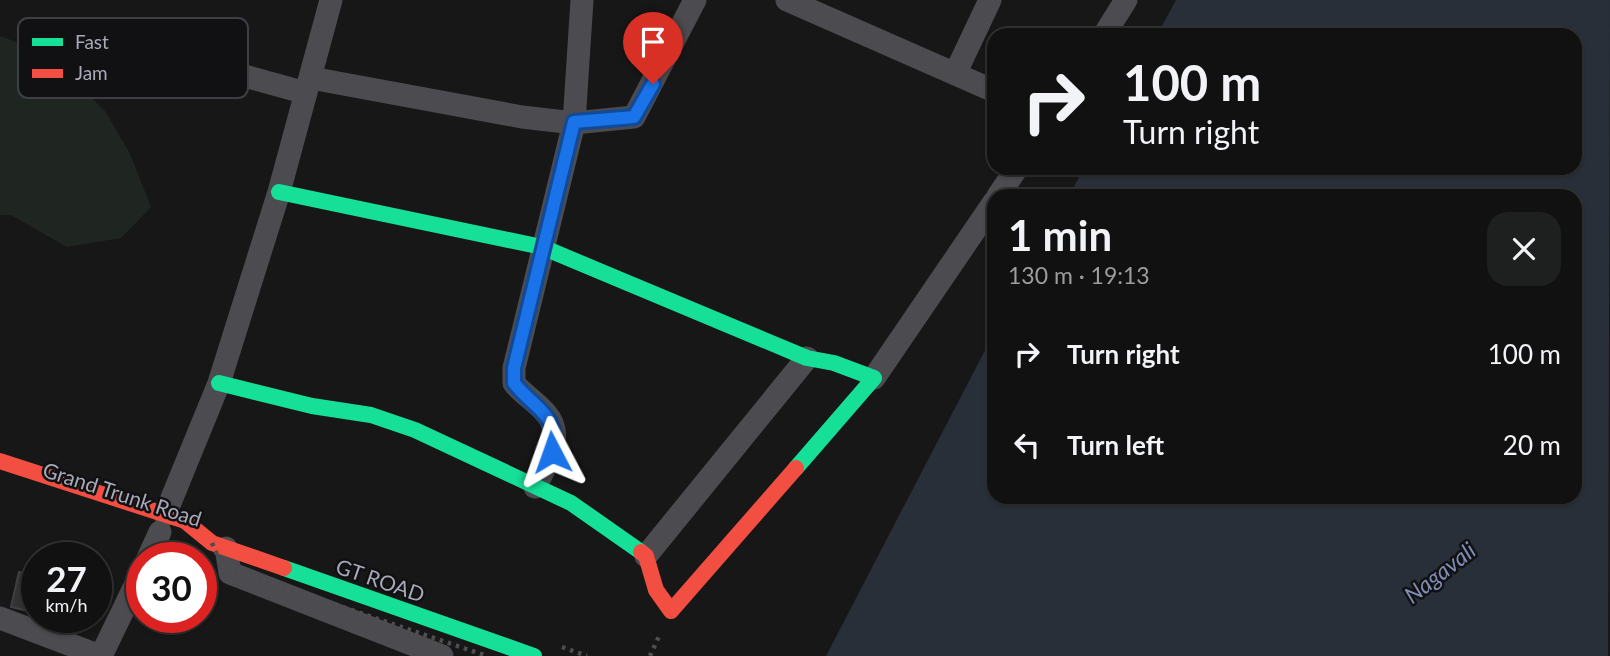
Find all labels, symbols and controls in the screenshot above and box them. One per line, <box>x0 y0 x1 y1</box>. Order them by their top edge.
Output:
pin <box>623 12.0 683 84</box>
legend <box>18 18 248 98</box>
icon: arrive <box>634 23 672 61</box>
text: Fast <box>75 30 109 53</box>
text: 100 m <box>1123 53 1261 111</box>
icon: right <box>1008 56 1099 147</box>
text: Jam <box>75 61 108 84</box>
text: Turn right <box>1123 112 1259 151</box>
text: 1 min <box>1008 210 1112 260</box>
button: close <box>1487 212 1561 286</box>
text: 130 m · 19:13 <box>1008 261 1150 289</box>
icon: right <box>1008 335 1046 373</box>
text: Turn right <box>1067 338 1180 370</box>
text: 100 m <box>1488 338 1561 370</box>
position arrow <box>515 415 589 489</box>
icon: left <box>1008 426 1046 464</box>
text: Turn left <box>1067 429 1164 461</box>
text: 20 m <box>1503 429 1561 461</box>
street label: Grand Trunk Road <box>40 456 205 531</box>
water label: Nagavali <box>1398 536 1481 609</box>
speed limit sign: 30 <box>126 542 217 633</box>
street label: GT ROAD <box>333 553 428 606</box>
text: 27 <box>46 557 87 599</box>
text: km/h <box>45 594 88 616</box>

